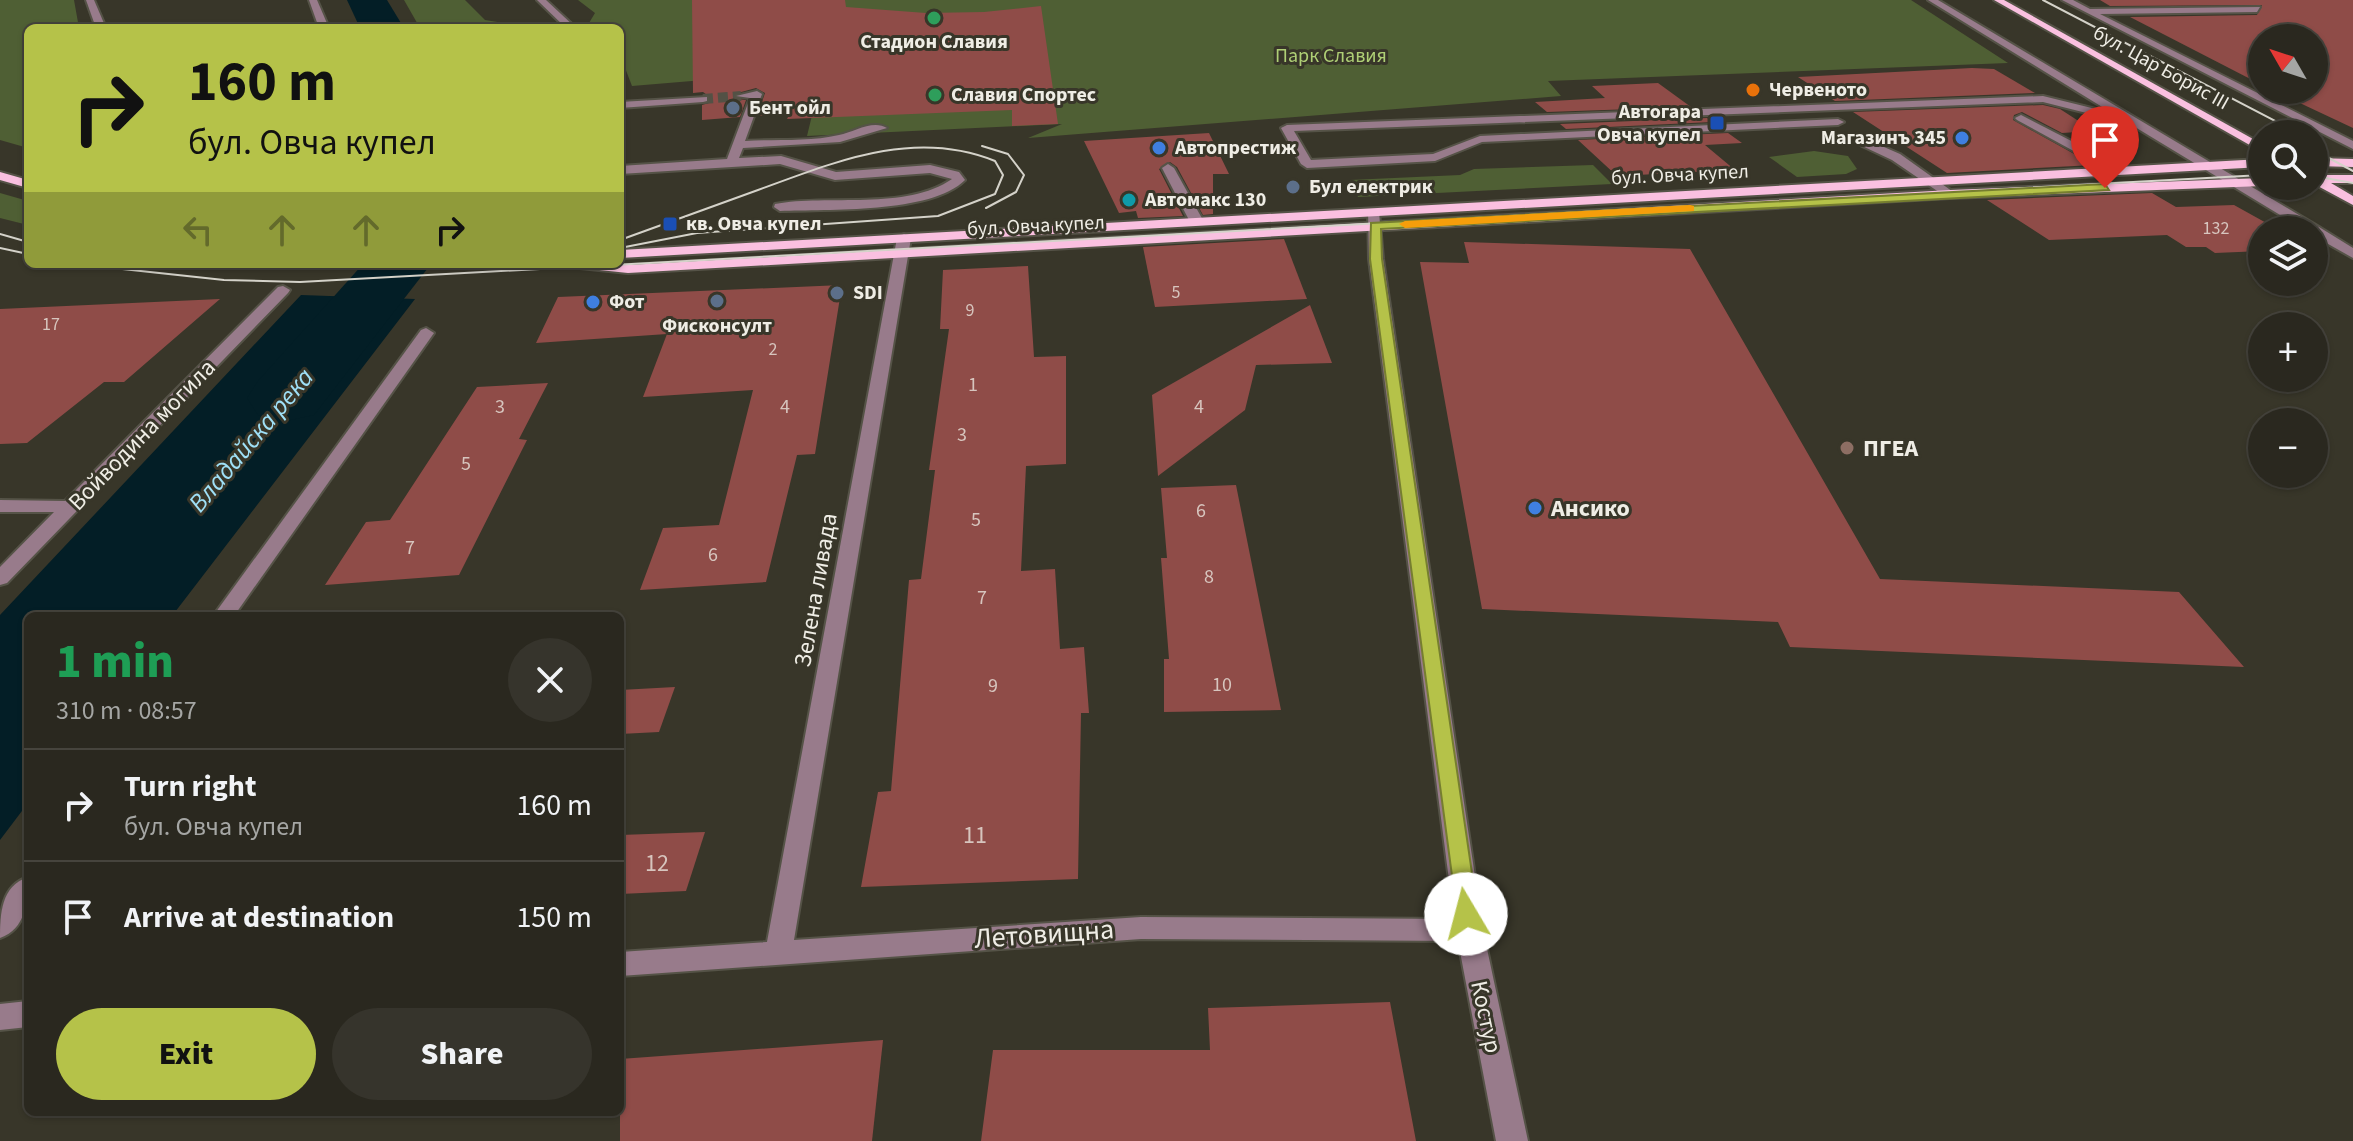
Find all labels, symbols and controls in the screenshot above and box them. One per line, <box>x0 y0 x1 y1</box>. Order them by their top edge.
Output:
marker: Стадион Славия <box>925 9 943 27</box>
street label: бул. Цар Борис III <box>2088 19 2234 117</box>
north arrow <box>2248 24 2328 104</box>
map controls <box>2248 24 2328 488</box>
place label: Стадион Славия <box>860 28 1008 56</box>
park label: Парк Славия <box>1275 42 1387 70</box>
text: 160 m <box>188 43 336 122</box>
icon: right <box>56 56 160 160</box>
place label: Червеното <box>1769 76 1867 104</box>
place label: Славия Спортес <box>951 81 1096 109</box>
marker: Червеното <box>1744 81 1762 99</box>
marker: Славия Спортес <box>926 86 944 104</box>
place label: Бент ойл <box>749 94 831 122</box>
place label: Автогара Овча купел <box>1597 98 1701 149</box>
marker: Бент ойл <box>724 99 742 117</box>
pin <box>2071 106 2139 188</box>
marker: Автогара Овча купел <box>1708 114 1726 132</box>
text: бул. Овча купел <box>188 117 436 168</box>
icon: arrive <box>2083 118 2127 162</box>
button: search <box>2248 120 2328 200</box>
place label: Магазинъ 345 <box>1821 124 1946 152</box>
marker: Магазинъ 345 <box>1953 129 1971 147</box>
place label: Автопрестиж <box>1174 134 1297 162</box>
marker: Автопрестиж <box>1150 139 1168 157</box>
street label: бул. Овча купел <box>1611 157 1749 193</box>
place label: Бул електрик <box>1309 173 1433 201</box>
marker: Бул електрик <box>1284 178 1302 196</box>
place label: Автомакс 130 <box>1144 186 1266 214</box>
marker: Автомакс 130 <box>1120 191 1138 209</box>
icon: left <box>176 208 220 252</box>
icon: ahead <box>260 208 304 252</box>
icon: ahead <box>344 208 388 252</box>
icon: right <box>428 208 472 252</box>
street label: бул. Овча купел <box>967 208 1105 244</box>
place label: кв. Овча купел <box>686 210 821 238</box>
marker: кв. Овча купел <box>661 215 679 233</box>
house number: 132 <box>2203 216 2229 241</box>
button: layers <box>2248 216 2328 296</box>
place label: SDI <box>853 279 883 307</box>
house number: 5 <box>1172 280 1181 305</box>
marker: SDI <box>828 284 846 302</box>
place label: Фот <box>609 288 645 316</box>
marker: Фисконсулт <box>708 292 726 310</box>
marker: Фот <box>584 293 602 311</box>
house number: 9 <box>966 298 975 323</box>
house number: 17 <box>42 312 60 337</box>
place label: Фисконсулт <box>662 312 772 340</box>
button: + <box>2248 312 2328 392</box>
house number: 2 <box>769 337 778 362</box>
street label: Войводина могила <box>60 351 224 519</box>
water label: Владайска река <box>180 360 322 520</box>
house number: 1 <box>968 371 978 399</box>
house number: 3 <box>495 393 505 421</box>
house number: 4 <box>780 393 790 421</box>
house number: 4 <box>1194 393 1204 421</box>
button: − <box>2248 408 2328 488</box>
house number: 3 <box>957 421 967 449</box>
place label: ПГЕА <box>1863 431 1919 466</box>
marker: ПГЕА <box>1838 439 1856 457</box>
house number: 5 <box>461 450 471 478</box>
place label: Ансико <box>1550 491 1630 526</box>
house number: 6 <box>1196 497 1206 525</box>
marker: Ансико <box>1526 499 1544 517</box>
house number: 5 <box>971 506 981 534</box>
street label: Зелена ливада <box>785 510 847 670</box>
house number: 7 <box>405 534 415 562</box>
house number: 6 <box>708 541 718 569</box>
house number: 8 <box>1204 563 1214 591</box>
house number: 7 <box>977 584 987 612</box>
text: 1 min <box>56 628 174 696</box>
button: close <box>508 638 592 722</box>
house number: 10 <box>1212 671 1232 699</box>
house number: 9 <box>988 672 998 700</box>
text: 310 m · 08:57 <box>56 692 197 729</box>
text: Turn right <box>124 765 256 808</box>
icon: right <box>56 783 100 827</box>
text: 160 m <box>516 784 592 827</box>
text: бул. Овча купел <box>124 808 303 845</box>
house number: 11 <box>963 818 987 853</box>
house number: 12 <box>645 846 669 881</box>
position arrow <box>1424 872 1508 956</box>
icon: arrive <box>56 895 100 939</box>
text: Arrive at destination <box>124 896 394 939</box>
text: 150 m <box>516 896 592 939</box>
street label: Летовищна <box>973 909 1115 959</box>
street label: Костур <box>1461 978 1511 1056</box>
button: Exit <box>56 1008 316 1100</box>
button: Share <box>332 1008 592 1100</box>

